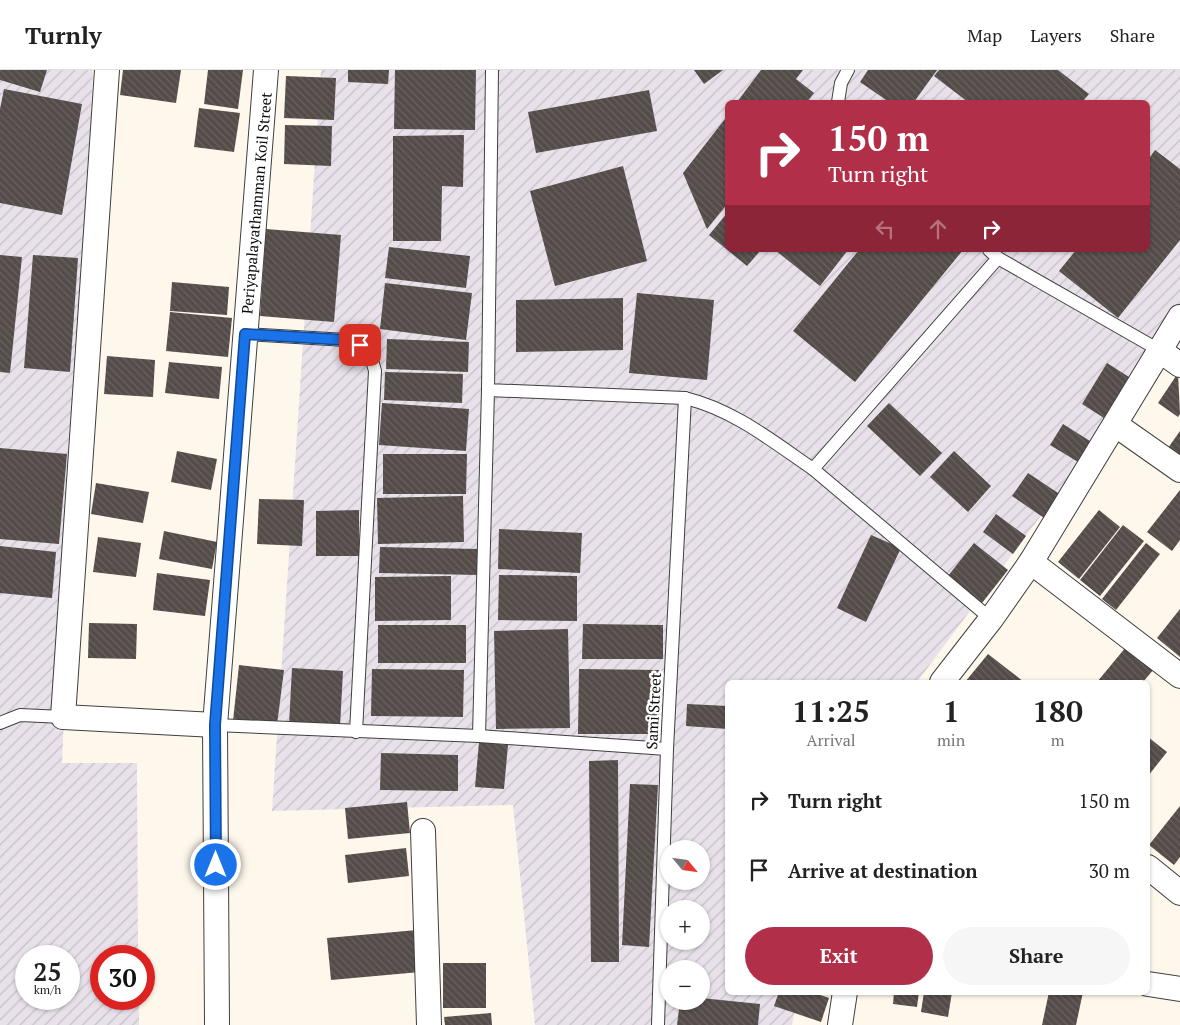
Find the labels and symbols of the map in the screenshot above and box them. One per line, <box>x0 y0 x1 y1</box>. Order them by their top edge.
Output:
street label: Periyapalayathamman Koil Street <box>236 91 276 315</box>
pin <box>339 324 381 366</box>
street label: Sami Street <box>641 672 665 750</box>
position arrow <box>189 838 241 890</box>
north arrow <box>660 840 710 890</box>
speed limit sign: 30 <box>90 945 155 1010</box>

